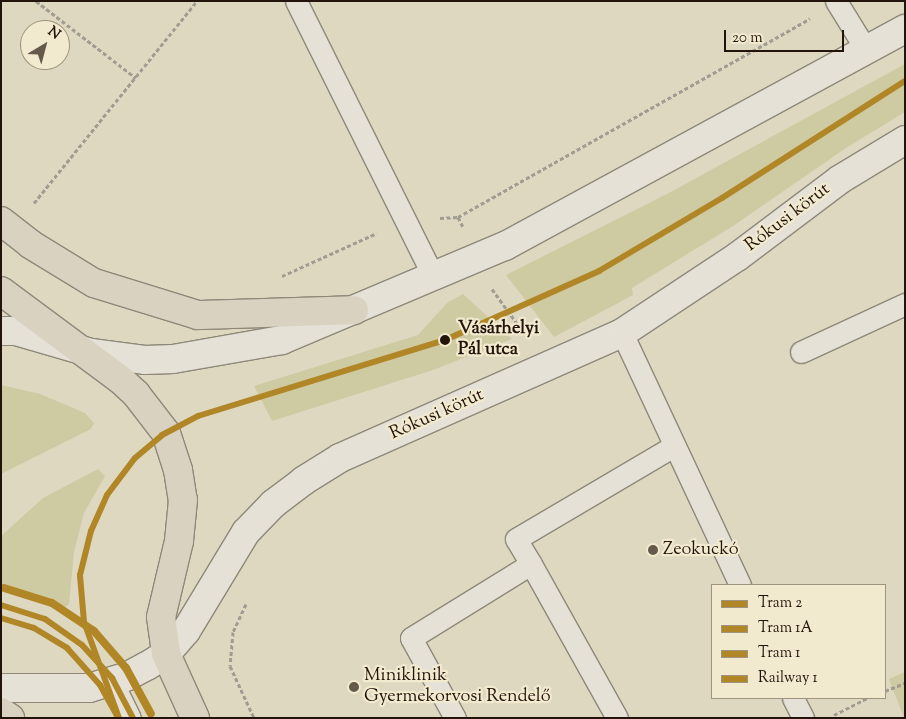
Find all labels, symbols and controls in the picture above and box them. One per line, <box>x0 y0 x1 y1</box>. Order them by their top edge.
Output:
north arrow <box>20 20 70 70</box>
scale bar <box>726 20 846 52</box>
text: N <box>43 22 64 45</box>
text: 20 m <box>732 28 763 49</box>
street label: Rókusi körút <box>741 179 835 257</box>
place label: Vásárhelyi Pál utca <box>458 319 539 362</box>
marker: Vásárhelyi Pál utca <box>436 331 454 349</box>
street label: Rókusi körút <box>387 385 487 445</box>
place label: Zeokuckó <box>663 539 738 561</box>
marker: Zeokuckó <box>647 544 659 556</box>
legend <box>711 584 886 699</box>
text: Tram 2 <box>758 593 802 614</box>
text: Tram 1A <box>758 618 813 639</box>
text: Tram 1 <box>758 643 800 664</box>
place label: Miniklinik Gyermekorvosi Rendelő <box>364 666 551 709</box>
text: Railway 1 <box>758 668 818 689</box>
marker: Miniklinik Gyermekorvosi Rendelő <box>348 681 360 693</box>

